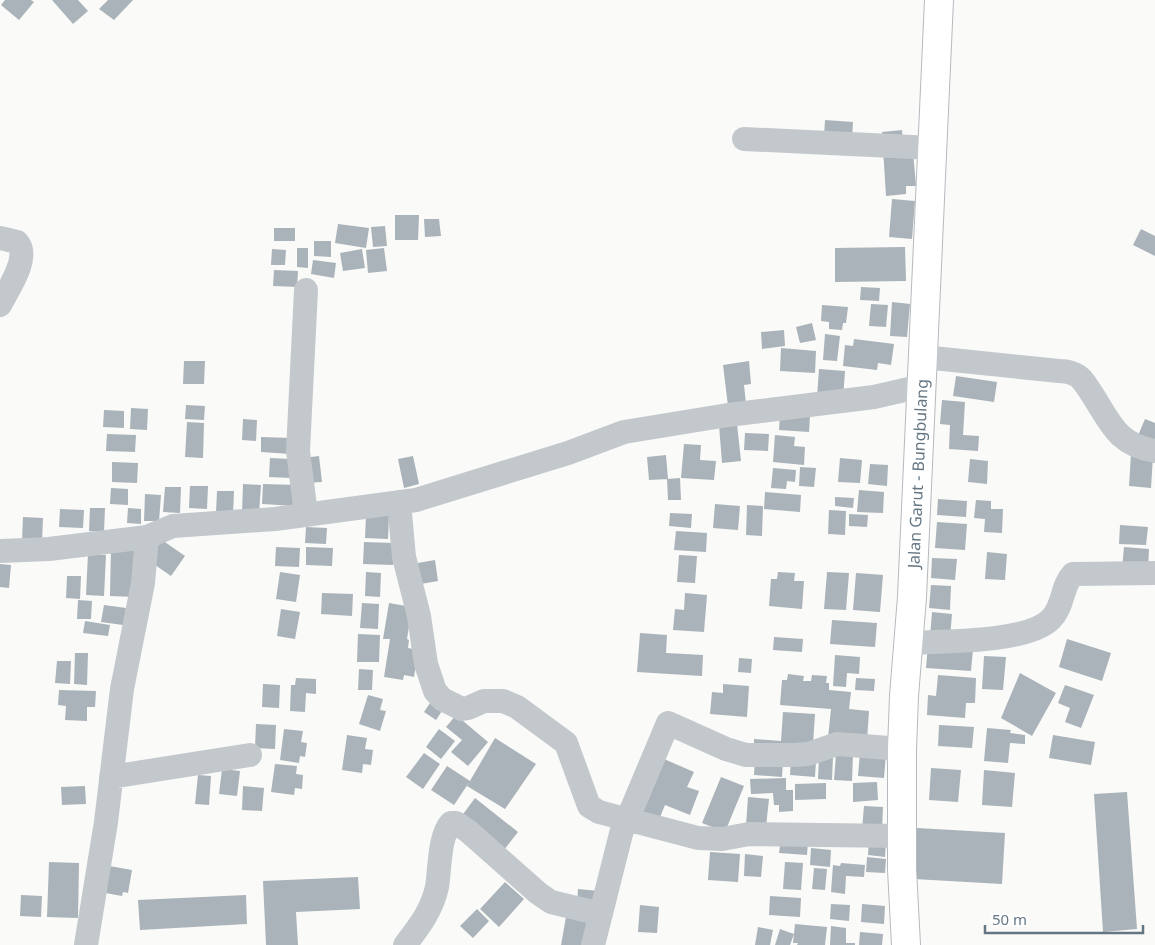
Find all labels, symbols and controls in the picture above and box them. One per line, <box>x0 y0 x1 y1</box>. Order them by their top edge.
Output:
street label: Jalan Garut - Bungbulang <box>902 378 933 571</box>
scale bar <box>985 902 1142 934</box>
text: 50 m <box>992 909 1027 929</box>

